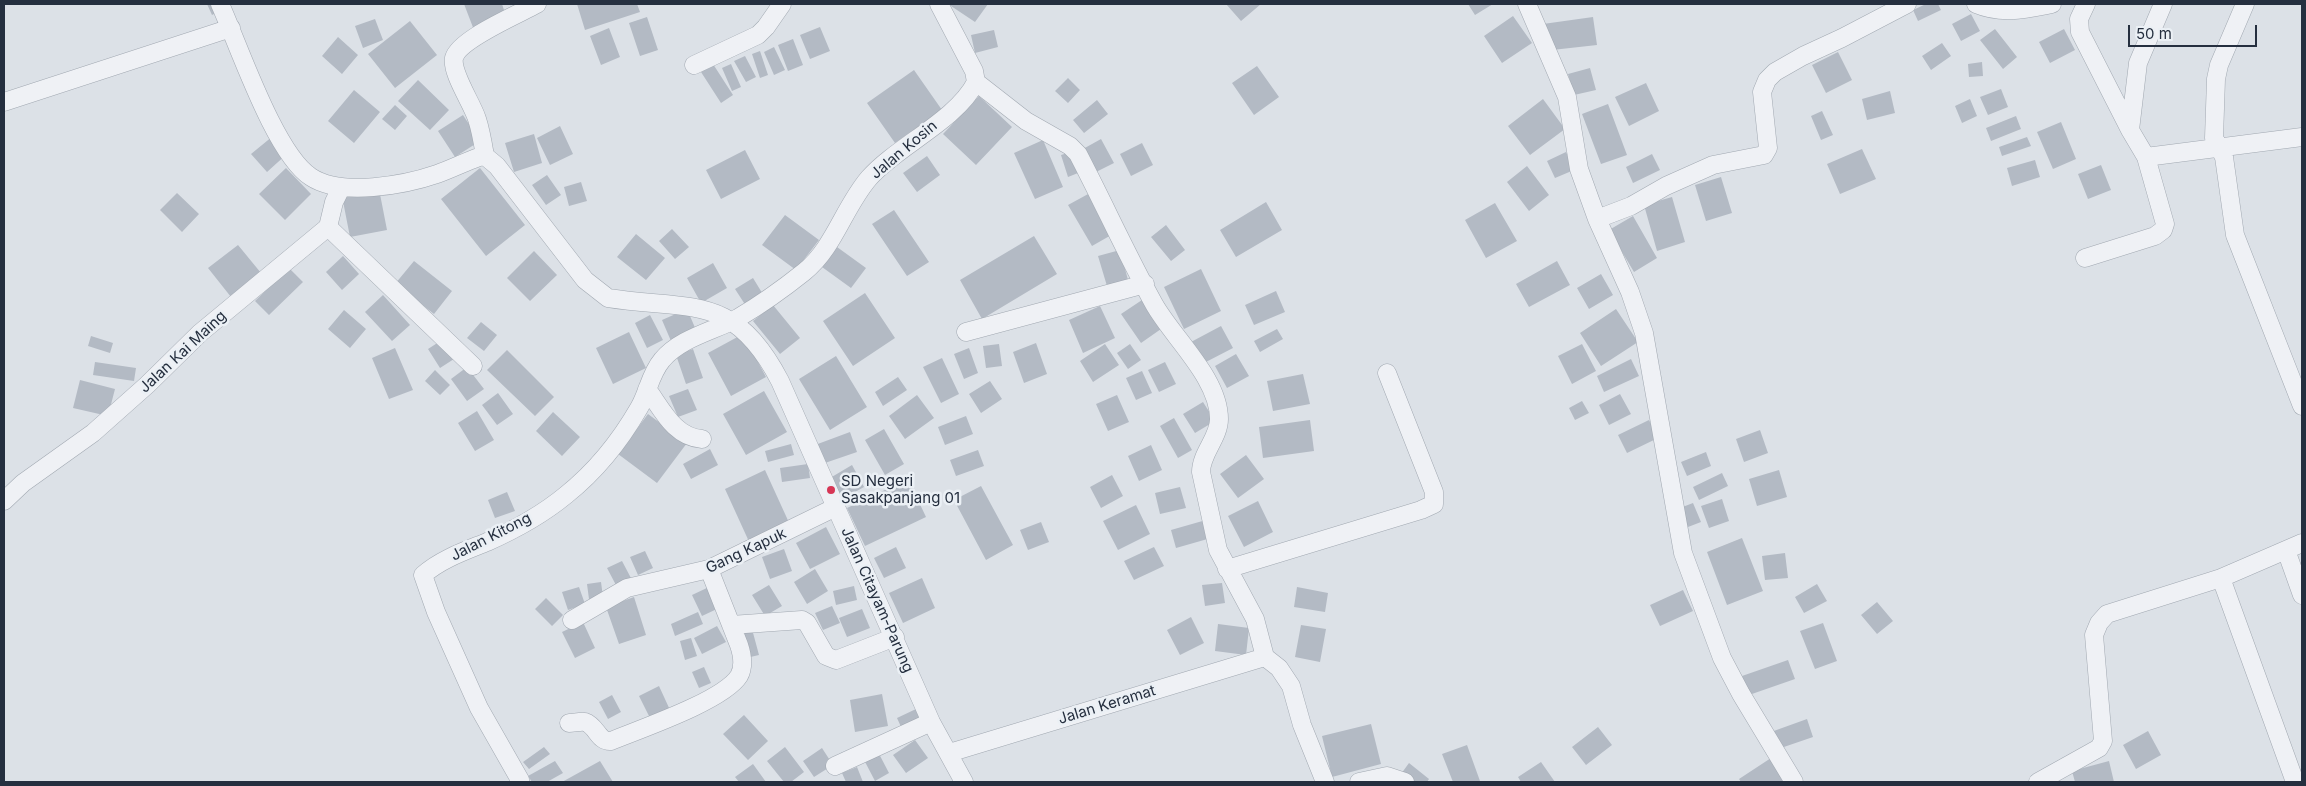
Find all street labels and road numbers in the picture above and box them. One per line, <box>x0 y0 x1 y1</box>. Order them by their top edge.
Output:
street label: Jalan Kosin <box>867 117 941 183</box>
street label: Jalan Kai Maing <box>136 307 230 397</box>
street label: Jalan Kitong <box>448 509 534 565</box>
street label: Jalan Citayam-Parung <box>837 524 917 676</box>
street label: Gang Kapuk <box>703 525 789 577</box>
street label: Jalan Keramat <box>1056 682 1158 728</box>

